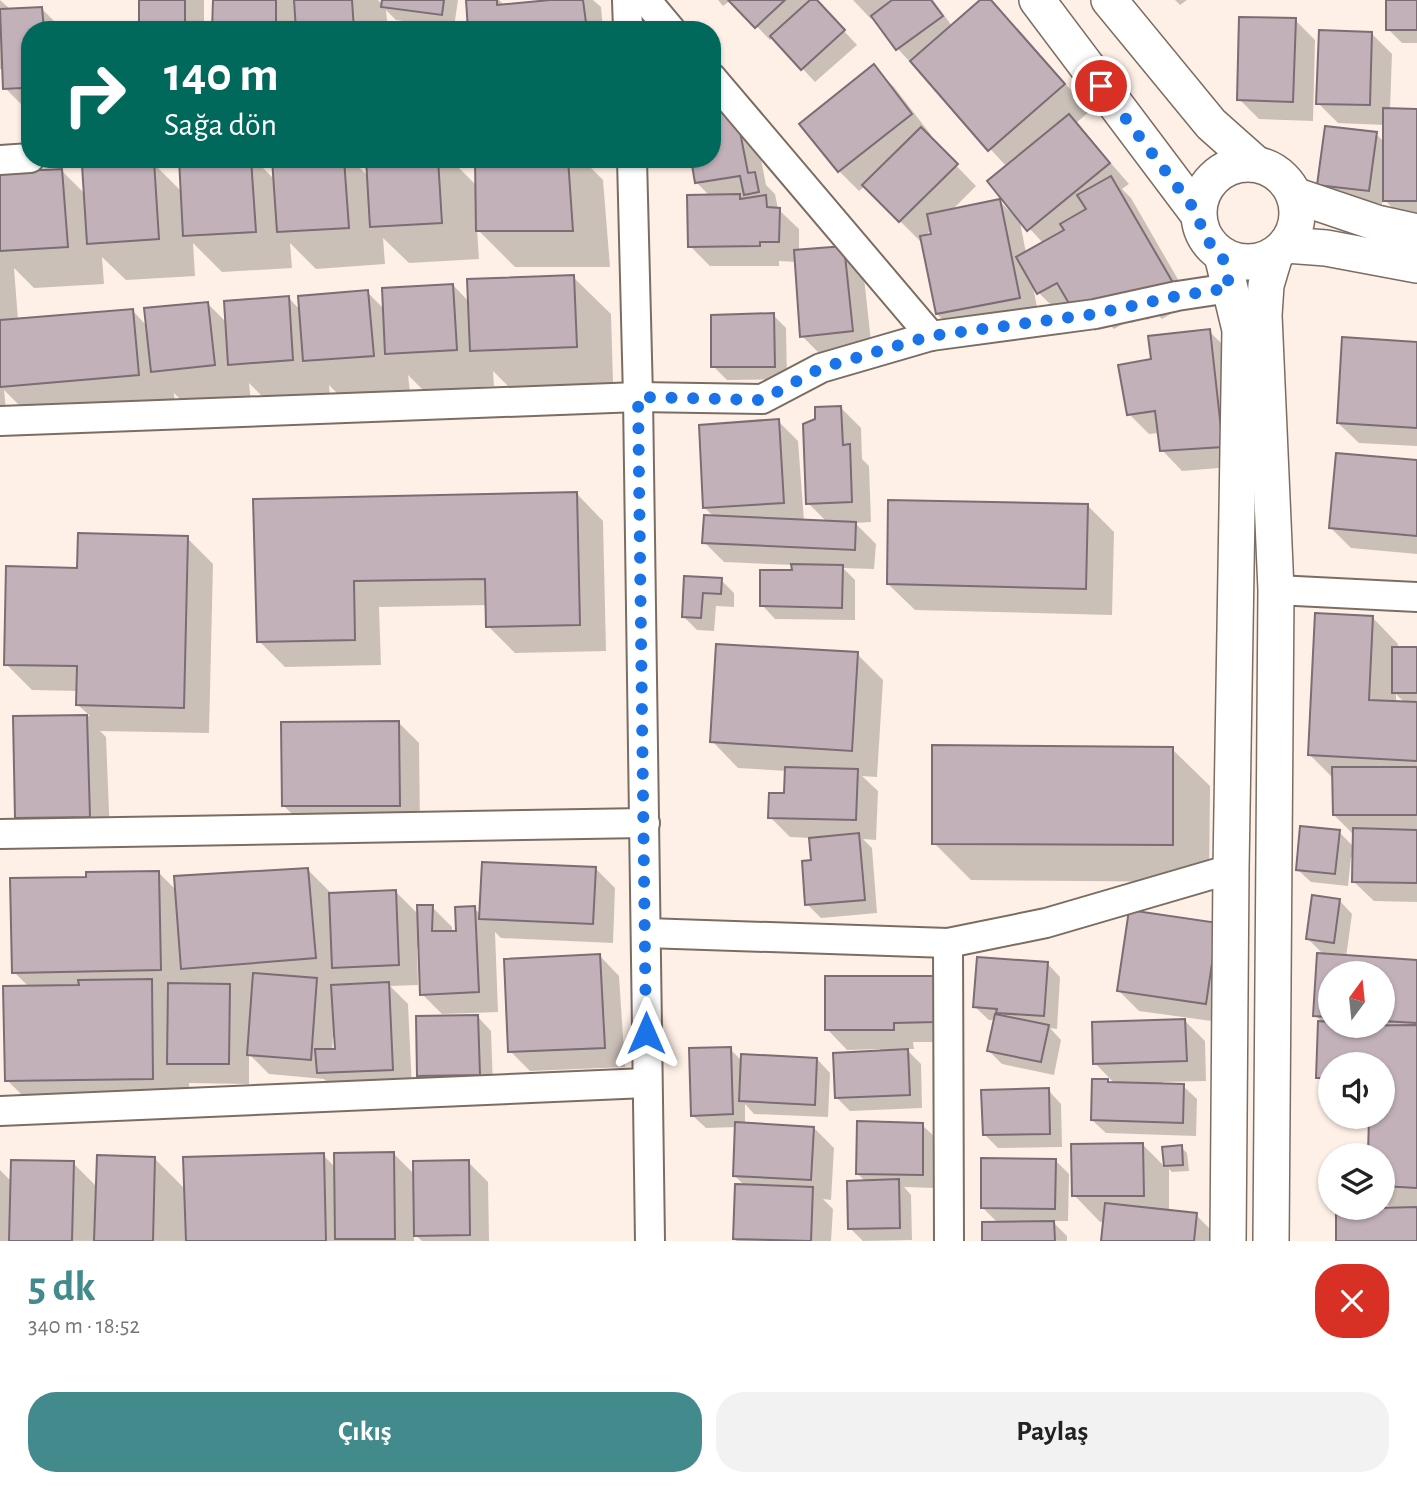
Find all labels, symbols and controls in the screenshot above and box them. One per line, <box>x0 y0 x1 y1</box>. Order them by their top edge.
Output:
icon: right <box>49 49 140 140</box>
text: 140 m <box>164 51 279 100</box>
pin <box>1071 56 1131 116</box>
icon: arrive <box>1082 67 1120 105</box>
text: Sağa dön <box>164 109 277 141</box>
north arrow <box>1318 961 1395 1038</box>
map controls <box>1318 961 1395 1220</box>
position arrow <box>609 996 683 1070</box>
button: sound <box>1318 1052 1395 1129</box>
button: layers <box>1318 1143 1395 1220</box>
button: close <box>1315 1264 1389 1338</box>
text: 5 dk <box>28 1266 95 1308</box>
text: 340 m · 18:52 <box>28 1315 140 1338</box>
button: Çıkış <box>28 1392 702 1472</box>
button: Paylaş <box>716 1392 1389 1472</box>

